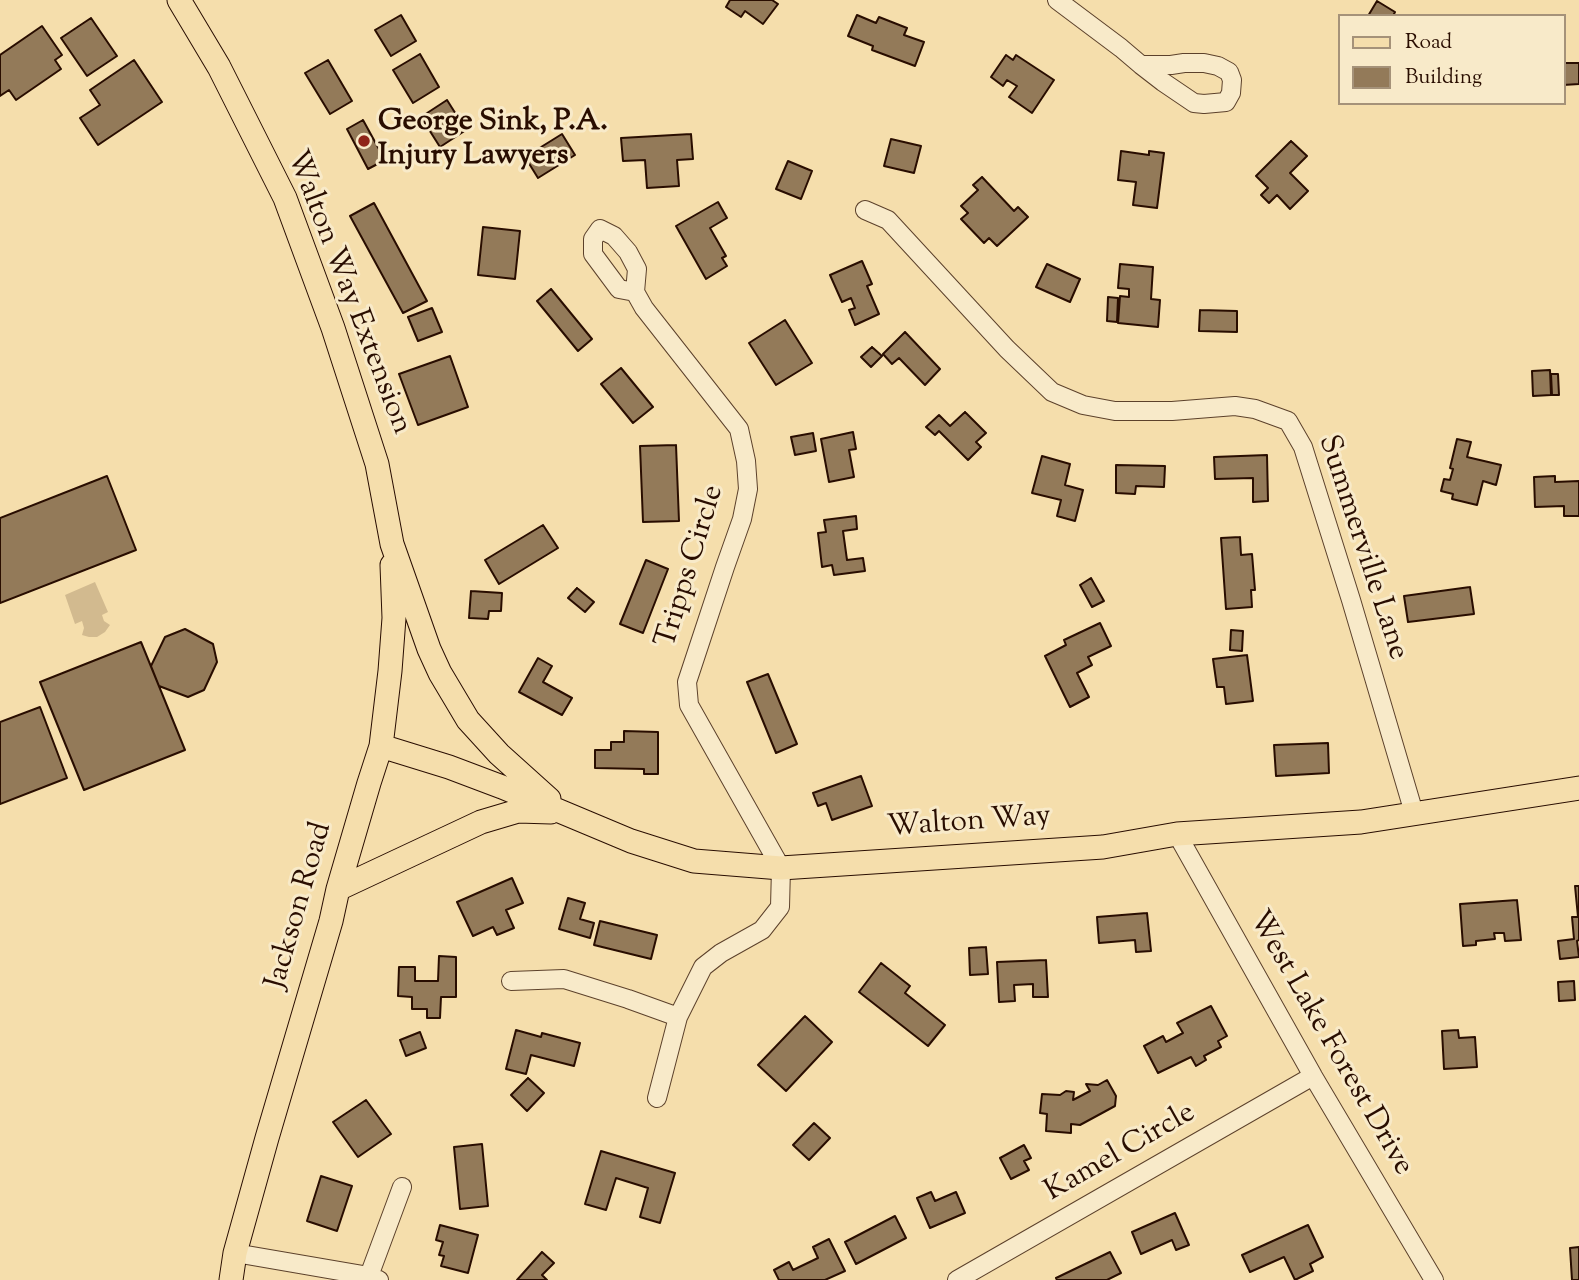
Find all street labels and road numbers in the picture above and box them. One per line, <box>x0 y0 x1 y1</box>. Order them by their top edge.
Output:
street label: Walton Way Extension <box>276 146 418 440</box>
street label: Summerville Lane <box>1308 431 1414 665</box>
street label: Tripps Circle <box>650 481 734 653</box>
street label: Walton Way <box>886 800 1052 848</box>
street label: Jackson Road <box>260 819 342 993</box>
street label: West Lake Forest Drive <box>1239 905 1419 1183</box>
street label: Kamel Circle <box>1039 1097 1203 1211</box>

